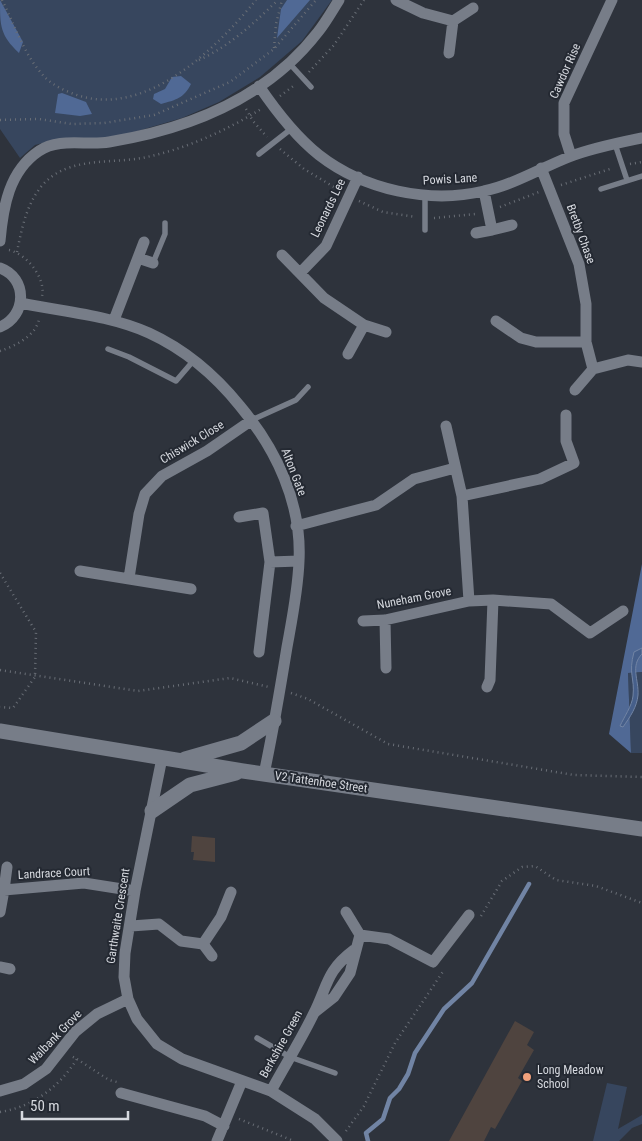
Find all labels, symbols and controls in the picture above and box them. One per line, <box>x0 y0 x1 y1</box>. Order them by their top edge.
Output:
street label: Cawdor Rise <box>547 41 584 101</box>
street label: Powis Lane <box>423 171 478 187</box>
street label: Leonards Lee <box>308 176 348 240</box>
street label: Bretby Chase <box>564 202 598 266</box>
street label: Chiswick Close <box>158 417 227 466</box>
street label: Alton Gate <box>279 446 310 498</box>
street label: Nuneham Grove <box>376 584 453 612</box>
street label: V2 Tattenhoe Street <box>274 769 369 795</box>
street label: Landrace Court <box>17 864 91 882</box>
street label: Garthwaite Crescent <box>104 867 133 965</box>
street label: Walbank Grove <box>26 1007 85 1067</box>
street label: Berkshire Green <box>257 1008 305 1080</box>
place label: Long Meadow School <box>537 1063 604 1091</box>
marker: Long Meadow School <box>521 1071 533 1083</box>
scale bar <box>22 1088 129 1120</box>
text: 50 m <box>30 1097 60 1115</box>

